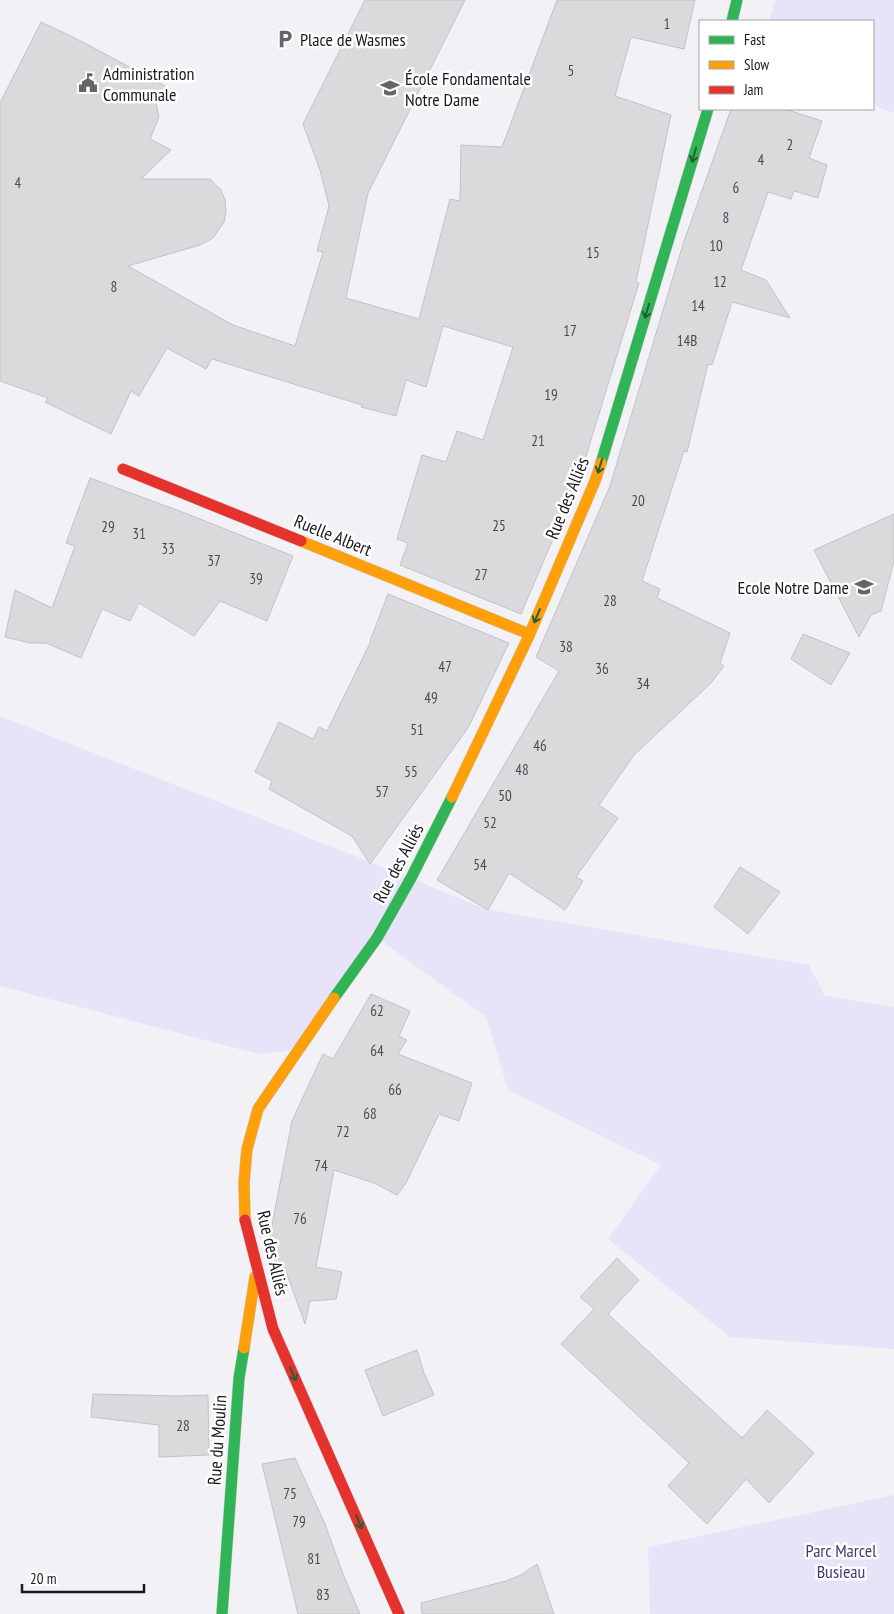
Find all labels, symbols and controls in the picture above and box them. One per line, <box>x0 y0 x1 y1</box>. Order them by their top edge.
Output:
house number: 1 <box>664 14 670 33</box>
legend <box>699 20 874 110</box>
parking icon: Place de Wasmes <box>274 28 296 50</box>
place label: Place de Wasmes <box>300 28 406 51</box>
text: Fast <box>744 30 765 49</box>
text: Slow <box>744 55 769 74</box>
house number: 5 <box>568 61 574 80</box>
place label: Administration Communale <box>103 62 194 106</box>
place label: École Fondamentale Notre Dame <box>405 67 531 111</box>
public building icon: Administration Communale <box>77 72 99 94</box>
school or university icon: École Fondamentale Notre Dame <box>379 77 401 99</box>
text: Jam <box>743 80 763 99</box>
house number: 2 <box>787 135 793 154</box>
one-way arrow <box>688 147 698 163</box>
house number: 4 <box>758 150 765 169</box>
house number: 4 <box>15 173 22 192</box>
house number: 6 <box>733 178 740 197</box>
house number: 8 <box>723 208 729 227</box>
house number: 10 <box>709 236 723 255</box>
house number: 15 <box>586 243 600 262</box>
house number: 12 <box>713 272 727 291</box>
house number: 8 <box>111 277 117 296</box>
house number: 14 <box>691 296 705 315</box>
one-way arrow <box>641 303 651 319</box>
house number: 17 <box>563 321 577 340</box>
house number: 14B <box>677 331 697 350</box>
house number: 19 <box>544 385 558 404</box>
house number: 21 <box>531 431 545 450</box>
street label: Rue des Alliés <box>540 454 594 542</box>
one-way arrow <box>594 458 604 474</box>
house number: 20 <box>631 491 645 510</box>
street label: Ruelle Albert <box>291 509 375 561</box>
house number: 25 <box>492 516 506 535</box>
house number: 29 <box>101 517 115 536</box>
house number: 31 <box>132 524 146 543</box>
house number: 33 <box>161 539 175 558</box>
house number: 37 <box>207 551 221 570</box>
house number: 27 <box>474 565 488 584</box>
house number: 39 <box>249 569 263 588</box>
place label: Ecole Notre Dame <box>738 576 849 599</box>
school or university icon: Ecole Notre Dame <box>853 576 875 598</box>
house number: 28 <box>603 591 617 610</box>
one-way arrow <box>531 608 541 623</box>
house number: 38 <box>559 637 573 656</box>
house number: 47 <box>438 657 452 676</box>
house number: 36 <box>595 659 609 678</box>
house number: 34 <box>636 674 650 693</box>
house number: 49 <box>424 688 438 707</box>
house number: 51 <box>410 720 424 739</box>
house number: 46 <box>533 736 547 755</box>
house number: 48 <box>515 760 529 779</box>
house number: 55 <box>404 762 418 781</box>
house number: 57 <box>375 782 389 801</box>
house number: 50 <box>498 786 512 805</box>
house number: 52 <box>483 813 497 832</box>
street label: Rue des Alliés <box>368 819 428 907</box>
house number: 54 <box>473 855 487 874</box>
house number: 62 <box>370 1001 384 1020</box>
house number: 64 <box>370 1041 384 1060</box>
house number: 66 <box>388 1080 402 1099</box>
house number: 68 <box>363 1104 377 1123</box>
house number: 72 <box>336 1122 350 1141</box>
house number: 74 <box>314 1156 328 1175</box>
street label: Rue des Alliés <box>252 1208 294 1298</box>
house number: 76 <box>293 1209 307 1228</box>
one-way arrow <box>288 1366 298 1381</box>
street label: Rue du Moulin <box>202 1394 232 1486</box>
house number: 28 <box>176 1416 190 1435</box>
house number: 75 <box>283 1484 297 1503</box>
house number: 79 <box>292 1512 306 1531</box>
one-way arrow <box>354 1514 364 1529</box>
park label: Parc Marcel Busieau <box>806 1539 877 1583</box>
house number: 81 <box>307 1549 321 1568</box>
scale bar <box>22 1562 145 1594</box>
text: 20 m <box>30 1569 56 1588</box>
house number: 83 <box>316 1585 330 1604</box>

